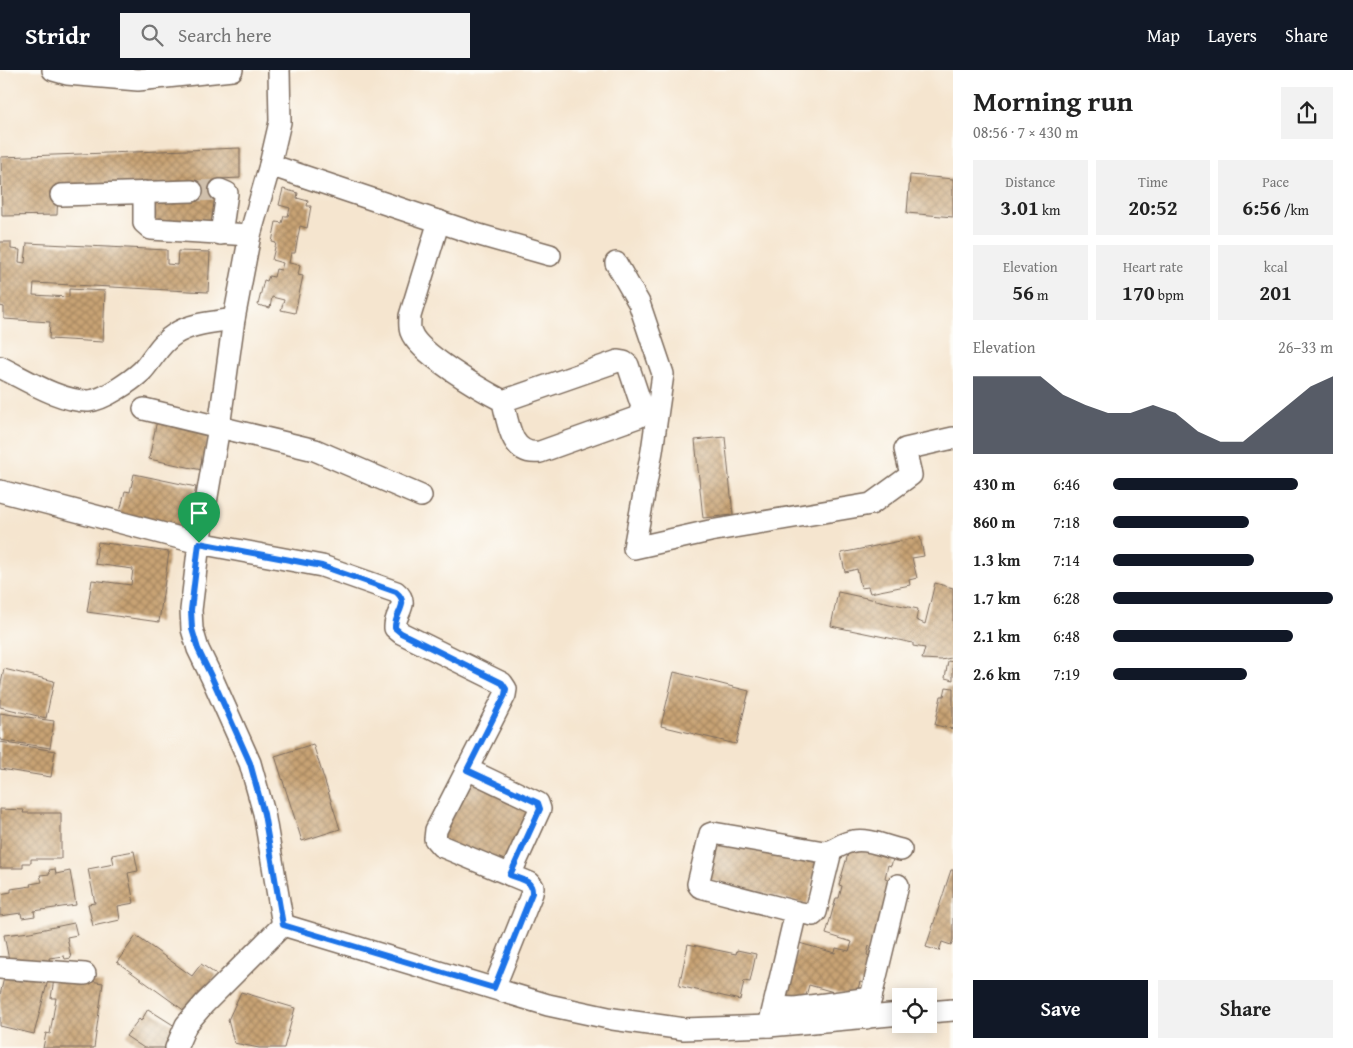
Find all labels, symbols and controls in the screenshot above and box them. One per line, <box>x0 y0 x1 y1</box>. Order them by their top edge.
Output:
search box <box>120 13 470 58</box>
text: Stridr <box>25 18 90 53</box>
icon: search <box>138 21 166 49</box>
text: Search here <box>178 21 272 49</box>
text: Map <box>1147 22 1180 49</box>
text: Layers <box>1208 22 1257 49</box>
text: Share <box>1285 22 1328 49</box>
text: Morning run <box>973 80 1133 121</box>
button: share <box>1281 87 1333 139</box>
text: 08:56 · 7 × 430 m <box>973 120 1078 144</box>
text: Distance <box>1005 172 1055 192</box>
text: Time <box>1138 172 1168 192</box>
text: Pace <box>1262 172 1289 192</box>
text: 3.01 <box>1000 192 1039 223</box>
text: 20:52 <box>1128 192 1178 223</box>
text: 6:56 <box>1242 192 1281 223</box>
text: km <box>1039 200 1060 220</box>
text: /km <box>1281 200 1309 220</box>
text: Elevation <box>1003 257 1058 277</box>
text: Heart rate <box>1123 257 1183 277</box>
text: kcal <box>1264 257 1288 277</box>
text: 56 <box>1012 277 1034 308</box>
text: 170 <box>1122 277 1155 308</box>
text: 201 <box>1259 277 1292 308</box>
text: m <box>1034 285 1048 305</box>
text: bpm <box>1155 285 1184 305</box>
text: Elevation <box>973 335 1036 359</box>
text: 26–33 m <box>1278 335 1333 359</box>
text: 430 m <box>973 472 1015 496</box>
text: 6:46 <box>1053 472 1080 496</box>
pin <box>178 492 220 543</box>
icon: arrive <box>185 499 213 527</box>
text: 860 m <box>973 510 1015 534</box>
text: 7:18 <box>1053 510 1080 534</box>
text: 1.3 km <box>973 548 1020 572</box>
text: 7:14 <box>1053 548 1080 572</box>
text: 1.7 km <box>973 586 1020 610</box>
text: 6:28 <box>1053 586 1080 610</box>
text: 2.1 km <box>973 624 1020 648</box>
text: 6:48 <box>1053 624 1080 648</box>
text: 2.6 km <box>973 662 1020 686</box>
text: 7:19 <box>1053 662 1080 686</box>
button: Save <box>973 980 1148 1038</box>
button: Share <box>1158 980 1333 1038</box>
map controls <box>892 988 937 1033</box>
button: locate <box>892 988 937 1033</box>

